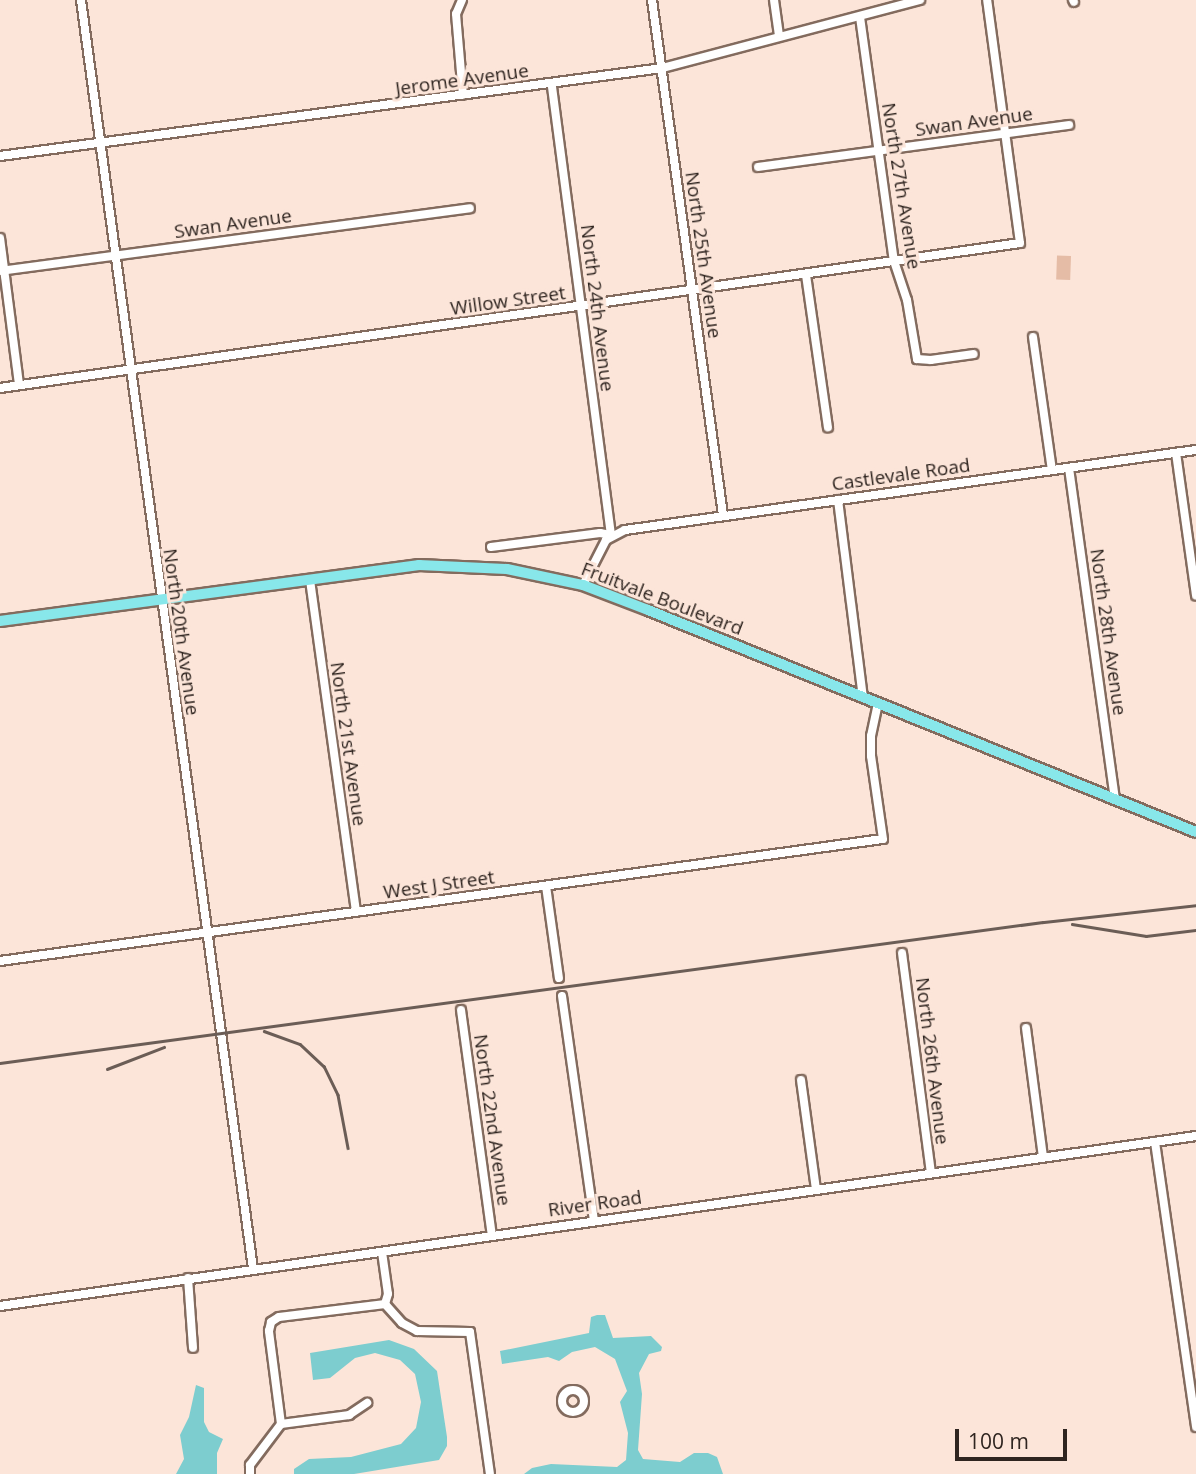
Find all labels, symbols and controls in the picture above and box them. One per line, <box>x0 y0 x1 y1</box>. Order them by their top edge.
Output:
street label: Jerome Avenue <box>394 59 530 101</box>
street label: North 27th Avenue <box>877 101 925 271</box>
street label: Swan Avenue <box>914 102 1034 142</box>
street label: North 25th Avenue <box>680 170 726 340</box>
street label: Swan Avenue <box>173 204 293 244</box>
street label: North 24th Avenue <box>575 223 619 393</box>
street label: Willow Street <box>449 282 567 320</box>
street label: Castlevale Road <box>830 454 972 496</box>
street label: North 20th Avenue <box>158 547 204 717</box>
street label: North 28th Avenue <box>1085 547 1131 717</box>
street label: Fruitvale Boulevard <box>578 558 746 640</box>
street label: North 21st Avenue <box>325 660 371 828</box>
street label: West J Street <box>382 866 496 904</box>
street label: North 26th Avenue <box>910 976 954 1146</box>
street label: North 22nd Avenue <box>469 1033 515 1207</box>
street label: River Road <box>547 1186 643 1222</box>
scale bar <box>958 1414 1070 1458</box>
text: 100 m <box>968 1427 1029 1455</box>

